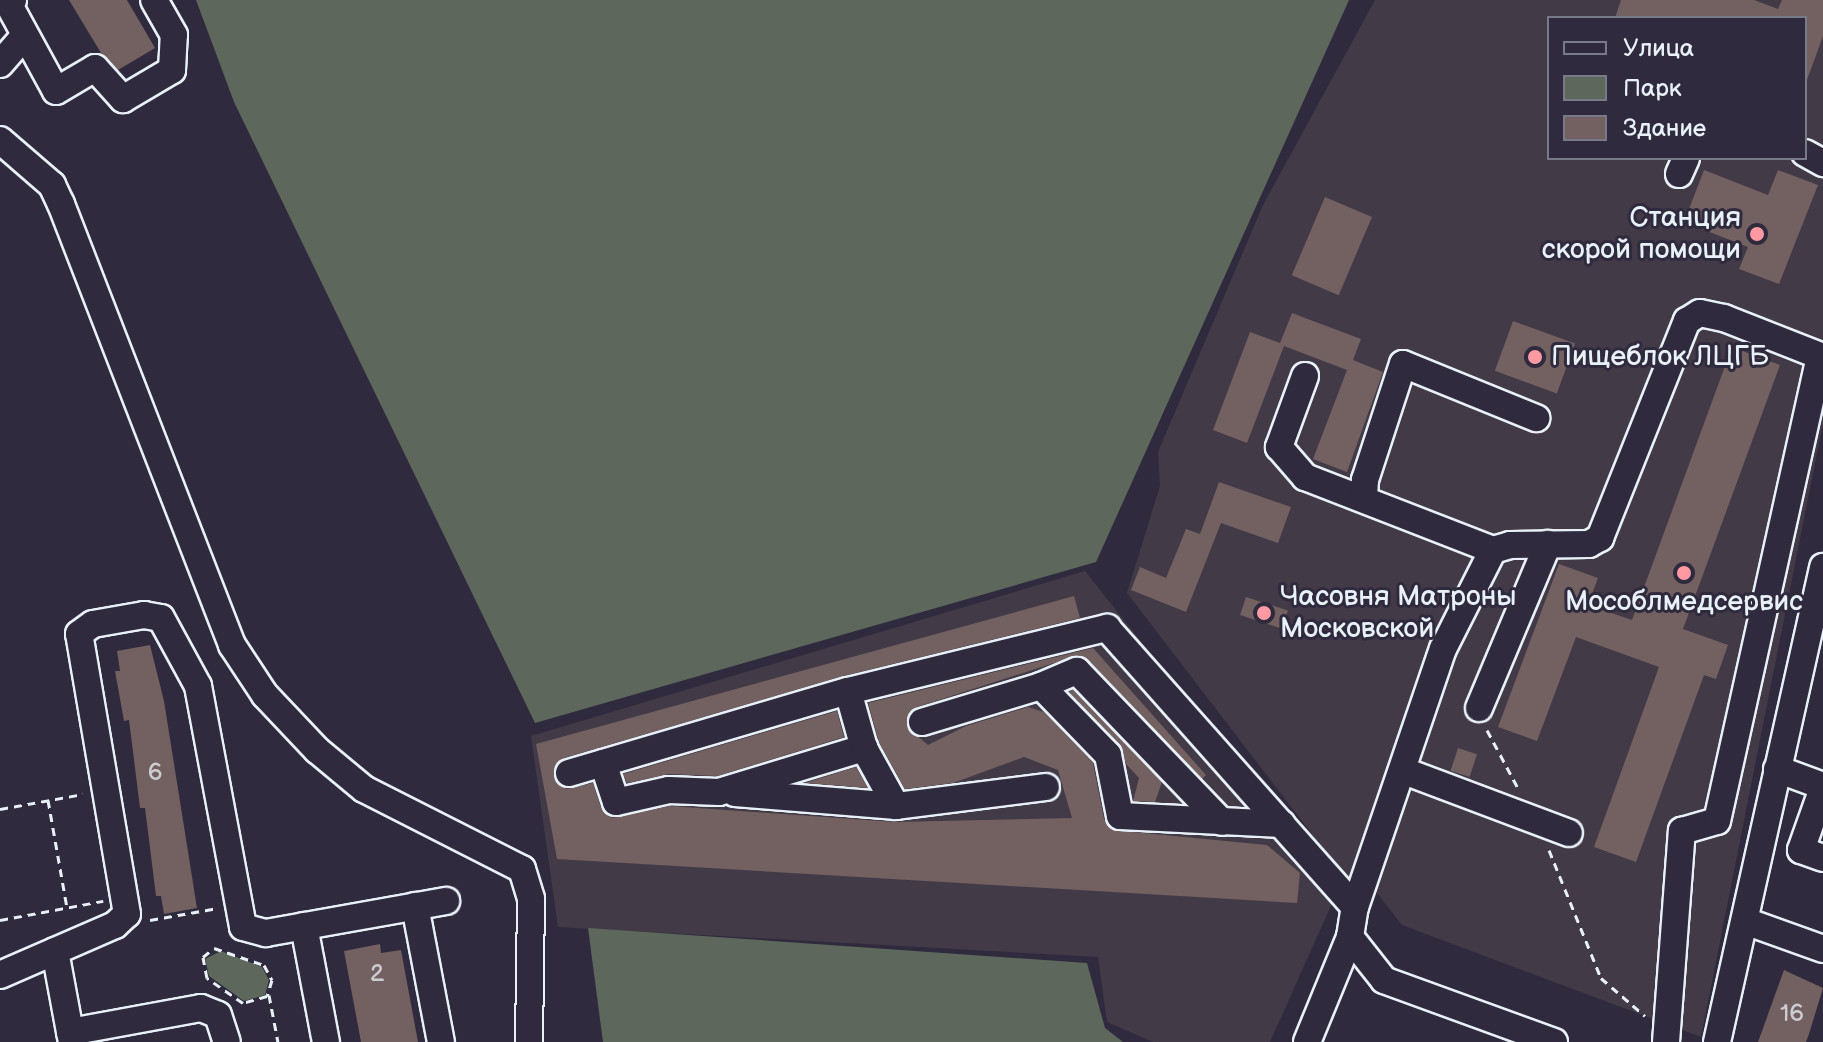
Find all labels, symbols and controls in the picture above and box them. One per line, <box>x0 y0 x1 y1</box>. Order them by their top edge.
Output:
legend <box>1547 16 1807 160</box>
text: Улица <box>1623 34 1694 63</box>
text: Парк <box>1623 74 1681 103</box>
text: Здание <box>1623 114 1706 143</box>
place label: Станция скорой помощи <box>1542 201 1741 267</box>
marker: Станция скорой помощи <box>1748 225 1766 243</box>
place label: Пищеблок ЛЦГБ <box>1551 340 1769 374</box>
marker: Пищеблок ЛЦГБ <box>1526 348 1544 366</box>
marker: Мособлмедсервис <box>1675 564 1693 582</box>
place label: Часовня Матроны Московской <box>1280 580 1516 646</box>
place label: Мособлмедсервис <box>1565 585 1803 619</box>
marker: Часовня Матроны Московской <box>1255 604 1273 622</box>
house number: 6 <box>148 759 162 787</box>
house number: 2 <box>370 960 384 988</box>
house number: 16 <box>1780 1000 1804 1028</box>

